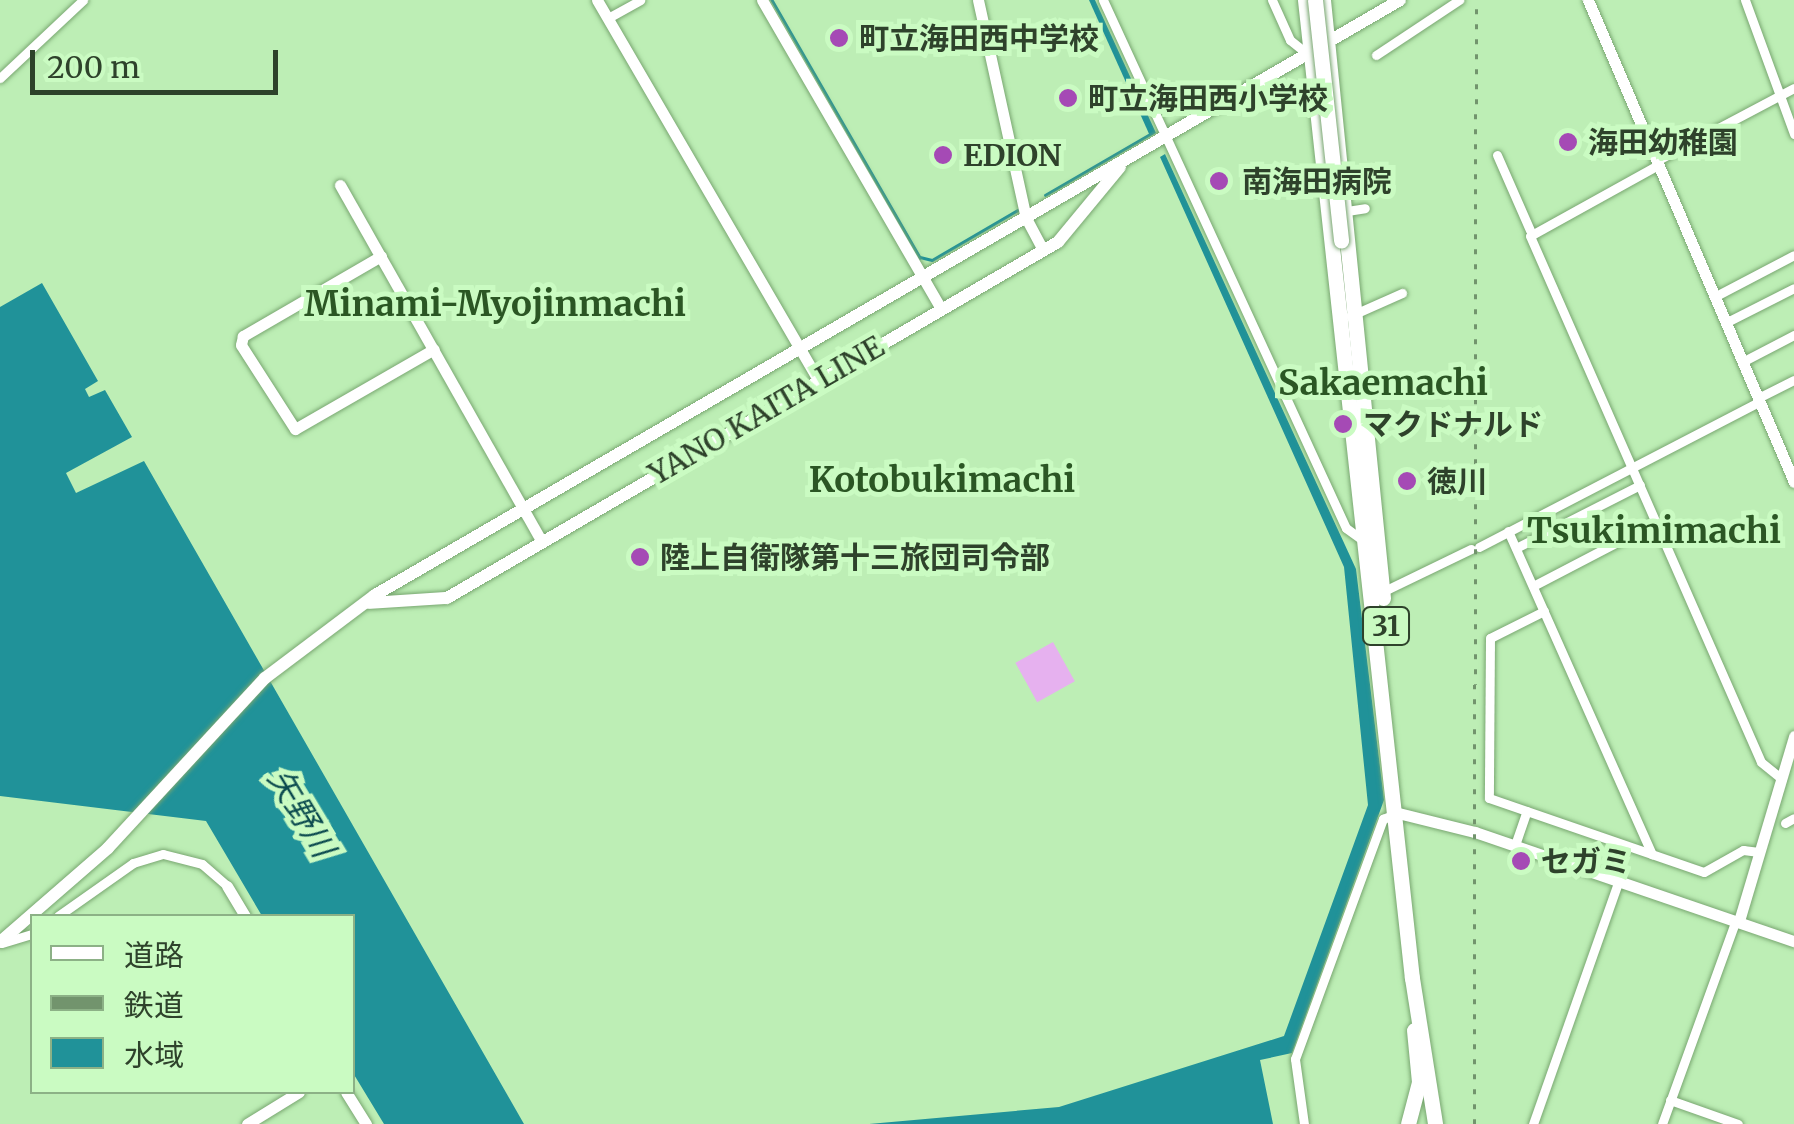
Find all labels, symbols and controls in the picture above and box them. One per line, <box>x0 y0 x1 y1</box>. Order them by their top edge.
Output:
place label: 町立海田西中学校 <box>859 20 1099 56</box>
marker: 町立海田西中学校 <box>828 27 850 49</box>
scale bar <box>35 30 282 92</box>
text: 200 m <box>47 48 140 86</box>
place label: 町立海田西小学校 <box>1088 80 1328 116</box>
marker: 町立海田西小学校 <box>1057 87 1079 109</box>
place label: 海田幼稚園 <box>1588 124 1738 160</box>
marker: 海田幼稚園 <box>1557 131 1579 153</box>
place label: EDION <box>963 137 1062 173</box>
marker: EDION <box>932 144 954 166</box>
place label: 南海田病院 <box>1242 163 1392 199</box>
marker: 南海田病院 <box>1206 168 1232 194</box>
district label: Minami-Myojinmachi <box>304 283 686 325</box>
street label: YANO KAITA LINE <box>642 328 890 492</box>
district label: Sakaemachi <box>1278 362 1488 404</box>
place label: マクドナルド <box>1363 406 1543 442</box>
marker: マクドナルド <box>1332 413 1354 435</box>
district label: Kotobukimachi <box>809 459 1075 501</box>
place label: 徳川 <box>1427 463 1487 499</box>
marker: 徳川 <box>1396 470 1418 492</box>
district label: Tsukimimachi <box>1527 510 1781 552</box>
place label: 陸上自衛隊第十三旅団司令部 <box>660 539 1050 575</box>
marker: 陸上自衛隊第十三旅団司令部 <box>629 546 651 568</box>
road number: 31 <box>1361 603 1411 649</box>
water label: 矢野川 <box>260 762 342 864</box>
place label: セガミ <box>1541 843 1631 879</box>
marker: セガミ <box>1510 850 1532 872</box>
legend <box>30 914 355 1094</box>
text: 道路 <box>124 936 184 974</box>
text: 鉄道 <box>124 986 184 1024</box>
text: 水域 <box>124 1036 184 1074</box>

